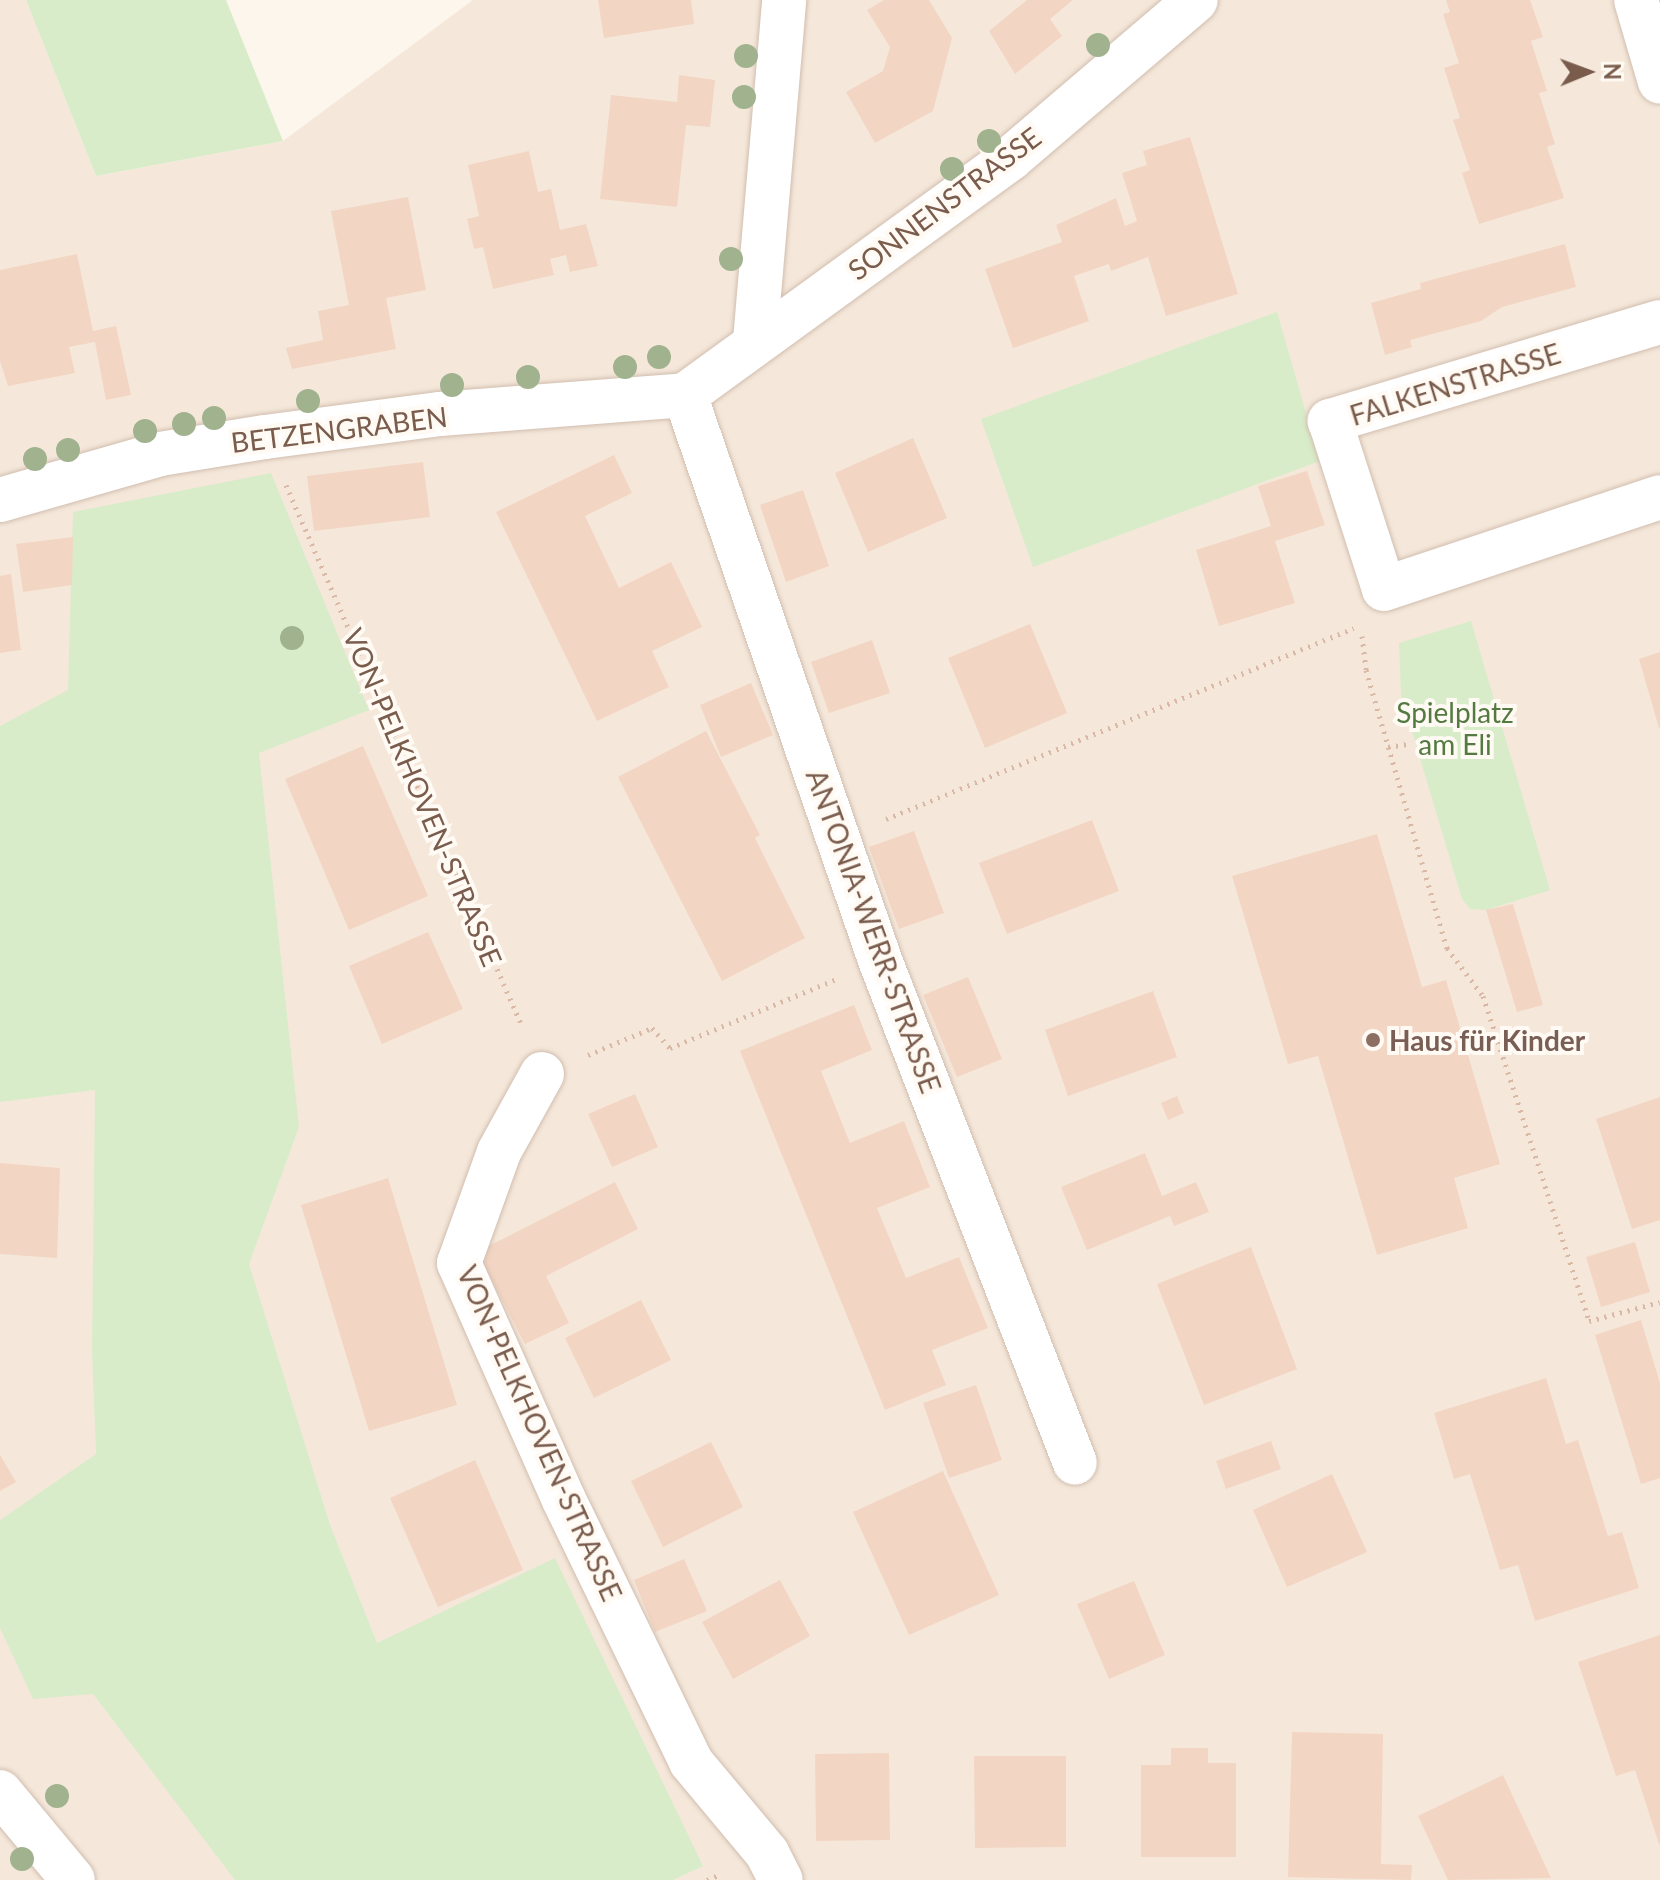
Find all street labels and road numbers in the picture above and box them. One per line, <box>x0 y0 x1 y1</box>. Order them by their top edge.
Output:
street label: SONNENSTRASSE <box>841 120 1047 286</box>
street label: FALKENSTRASSE <box>1346 336 1564 432</box>
street label: BETZENGRABEN <box>229 399 449 459</box>
street label: VON-PELKHOVEN-STRASSE <box>337 623 509 971</box>
street label: ANTONIA-WERR-STRASSE <box>800 765 948 1097</box>
street label: VON-PELKHOVEN-STRASSE <box>451 1260 629 1606</box>

